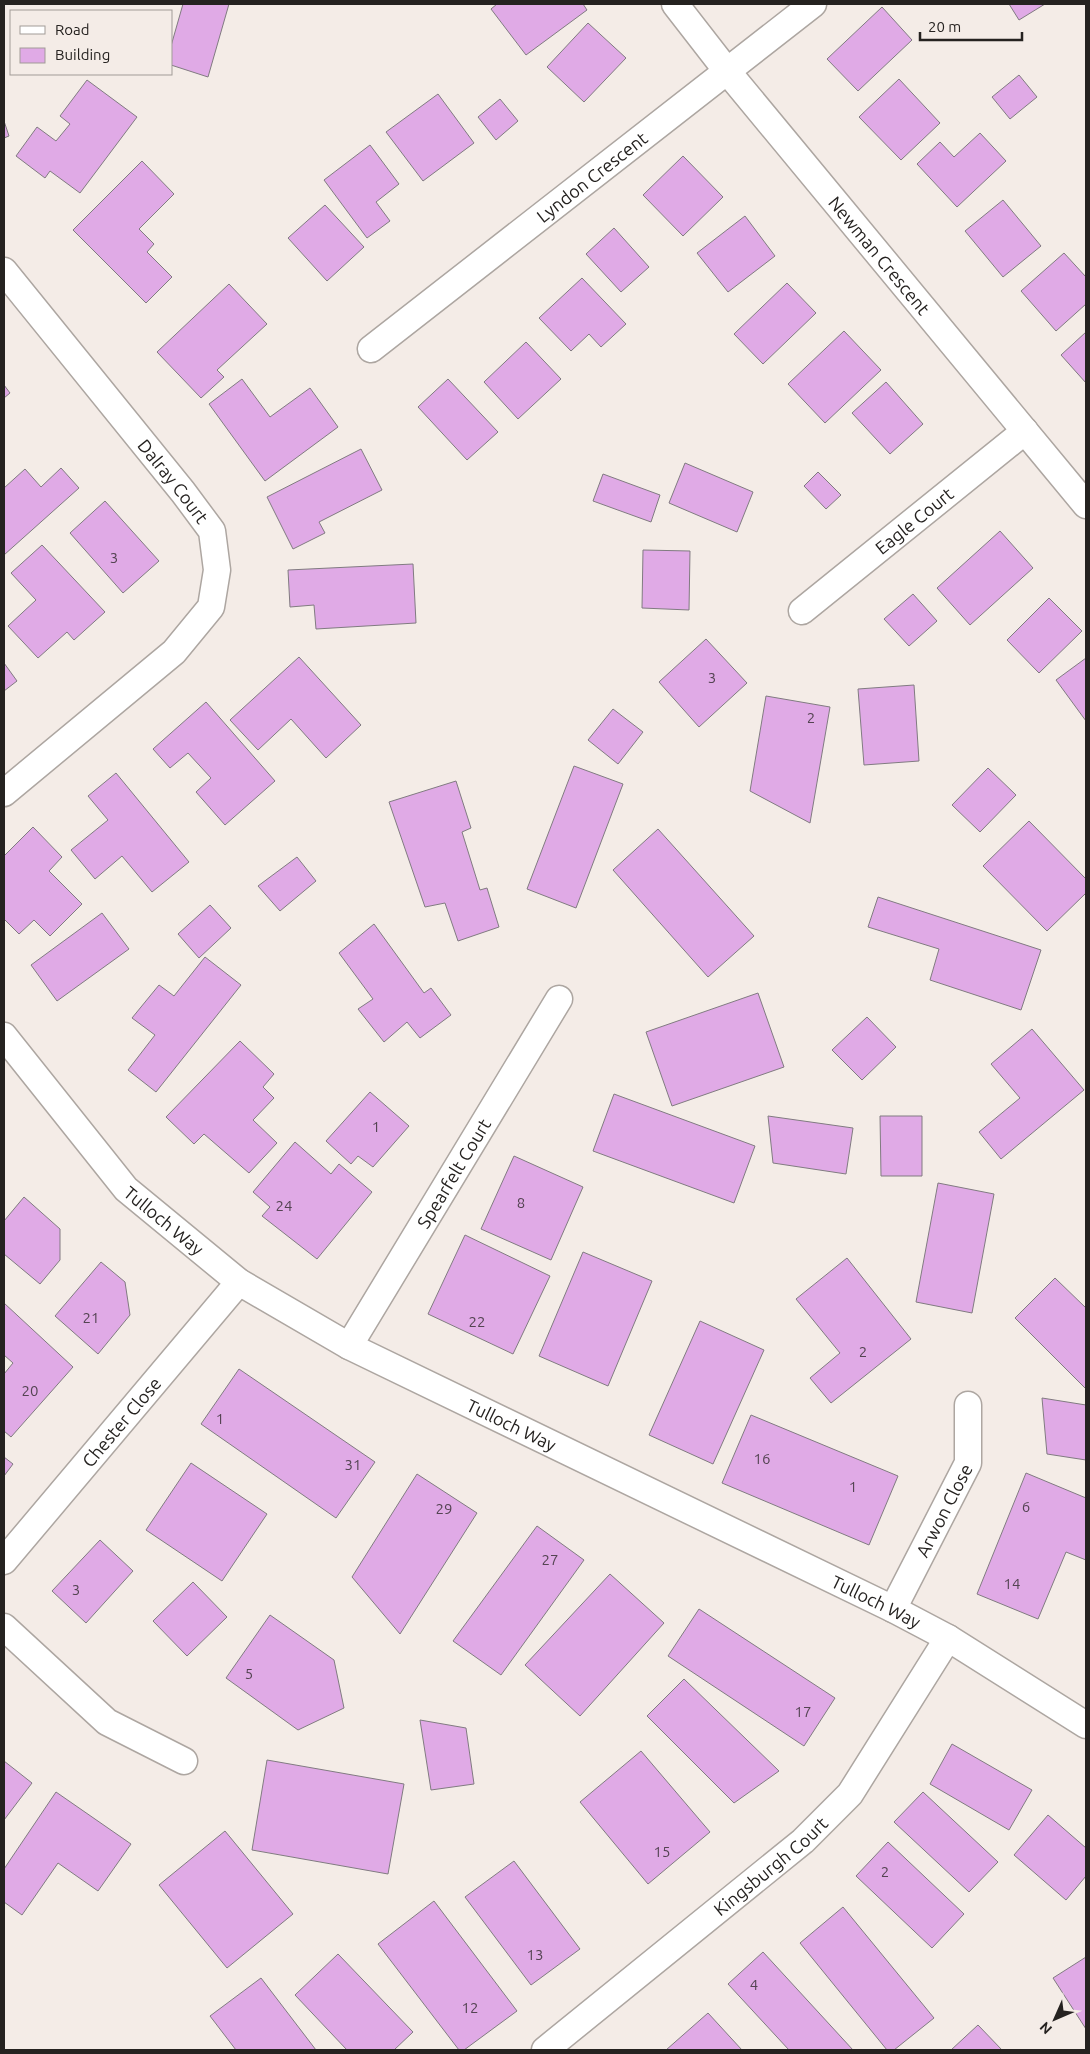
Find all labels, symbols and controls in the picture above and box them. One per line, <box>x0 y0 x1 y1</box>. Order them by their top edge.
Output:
legend <box>10 10 172 75</box>
scale bar <box>920 10 1022 42</box>
text: 20 m <box>928 18 961 35</box>
text: Road <box>55 21 90 38</box>
text: Building <box>55 46 110 63</box>
street label: Lyndon Crescent <box>533 127 651 226</box>
street label: Newman Crescent <box>825 192 934 318</box>
street label: Dalray Court <box>134 435 213 527</box>
street label: Eagle Court <box>871 483 957 558</box>
house number: 3 <box>110 549 118 566</box>
house number: 3 <box>708 669 716 686</box>
house number: 2 <box>807 709 815 726</box>
street label: Spearfelt Court <box>413 1115 494 1232</box>
house number: 1 <box>372 1118 380 1135</box>
street label: Tulloch Way <box>120 1182 208 1259</box>
house number: 8 <box>517 1194 525 1211</box>
house number: 24 <box>276 1197 292 1214</box>
house number: 21 <box>83 1309 99 1326</box>
house number: 22 <box>469 1313 485 1330</box>
house number: 2 <box>859 1343 867 1360</box>
street label: Chester Close <box>78 1373 165 1471</box>
house number: 20 <box>22 1382 38 1399</box>
street label: Tulloch Way <box>464 1395 560 1455</box>
house number: 1 <box>216 1410 224 1427</box>
house number: 16 <box>754 1450 770 1467</box>
house number: 31 <box>345 1456 361 1473</box>
street label: Arwon Close <box>912 1460 976 1560</box>
house number: 1 <box>849 1478 857 1495</box>
house number: 6 <box>1022 1498 1030 1515</box>
house number: 29 <box>436 1500 452 1517</box>
house number: 27 <box>542 1551 558 1568</box>
street label: Tulloch Way <box>828 1571 924 1632</box>
house number: 14 <box>1004 1575 1020 1592</box>
house number: 3 <box>72 1581 80 1598</box>
house number: 5 <box>245 1665 253 1682</box>
house number: 17 <box>795 1703 811 1720</box>
street label: Kingsburgh Court <box>710 1813 831 1919</box>
house number: 15 <box>654 1843 670 1860</box>
house number: 2 <box>881 1863 889 1880</box>
house number: 13 <box>527 1946 543 1963</box>
house number: 4 <box>750 1976 758 1993</box>
north arrow <box>1030 1994 1080 2044</box>
house number: 12 <box>462 1999 478 2016</box>
text: N <box>1036 2019 1055 2038</box>

